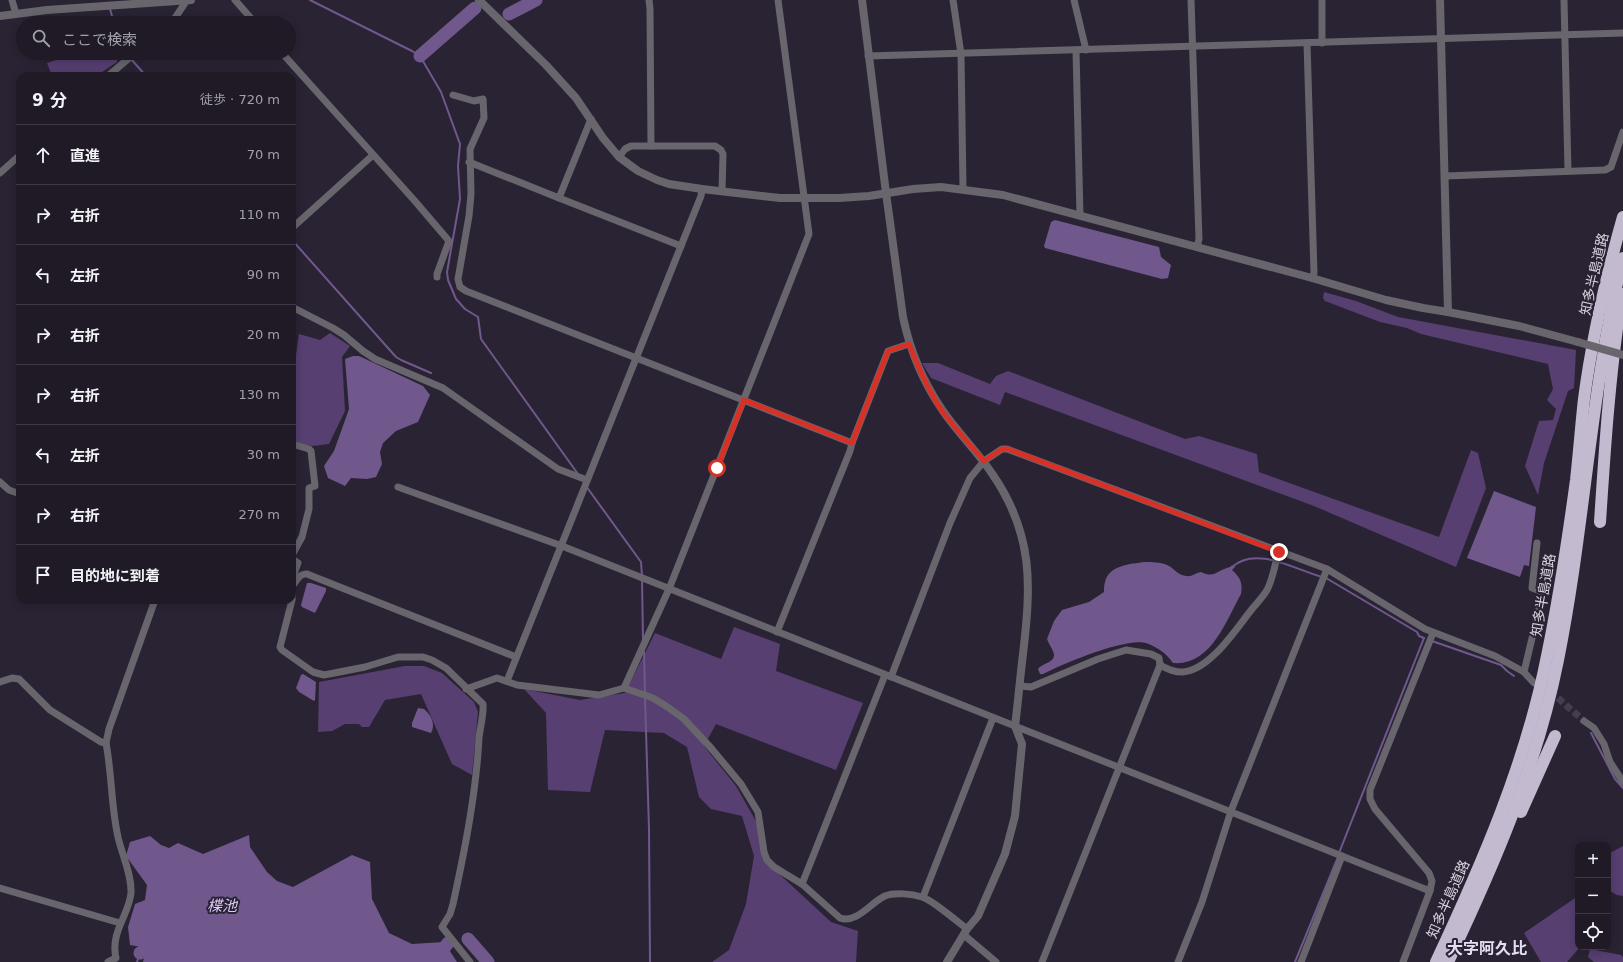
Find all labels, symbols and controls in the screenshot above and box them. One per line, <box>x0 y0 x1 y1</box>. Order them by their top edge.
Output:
search box <box>16 16 296 60</box>
icon: search <box>30 27 52 49</box>
text: ここで検索 <box>62 31 137 49</box>
text: 9 分 <box>32 90 67 110</box>
text: 徒歩 · 720 m <box>200 92 280 107</box>
icon: ahead <box>32 144 54 166</box>
text: 直進 <box>70 147 100 165</box>
text: 70 m <box>247 147 280 162</box>
icon: right <box>32 204 54 226</box>
text: 右折 <box>70 207 100 225</box>
text: 110 m <box>238 207 280 222</box>
street label: 知多半島道路 <box>1577 231 1611 317</box>
icon: left <box>32 264 54 286</box>
text: 左折 <box>70 267 100 285</box>
text: 90 m <box>247 267 280 282</box>
icon: right <box>32 324 54 346</box>
text: 右折 <box>70 327 100 345</box>
text: 20 m <box>247 327 280 342</box>
icon: right <box>32 384 54 406</box>
text: 右折 <box>70 387 100 405</box>
text: 130 m <box>238 387 280 402</box>
icon: left <box>32 444 54 466</box>
text: 左折 <box>70 447 100 465</box>
text: 30 m <box>247 447 280 462</box>
route start <box>708 459 726 477</box>
icon: right <box>32 504 54 526</box>
text: 右折 <box>70 507 100 525</box>
text: 270 m <box>238 507 280 522</box>
route end <box>1270 543 1288 561</box>
street label: 知多半島道路 <box>1528 552 1558 638</box>
icon: arrive <box>32 564 54 586</box>
text: 目的地に到着 <box>70 567 160 585</box>
map controls <box>1575 842 1611 950</box>
button: + <box>1575 842 1611 878</box>
street label: 知多半島道路 <box>1424 857 1472 941</box>
button: − <box>1575 878 1611 914</box>
water label: 楪池 <box>207 897 239 915</box>
button: locate <box>1575 914 1611 950</box>
district label: 大字阿久比 <box>1447 939 1527 958</box>

